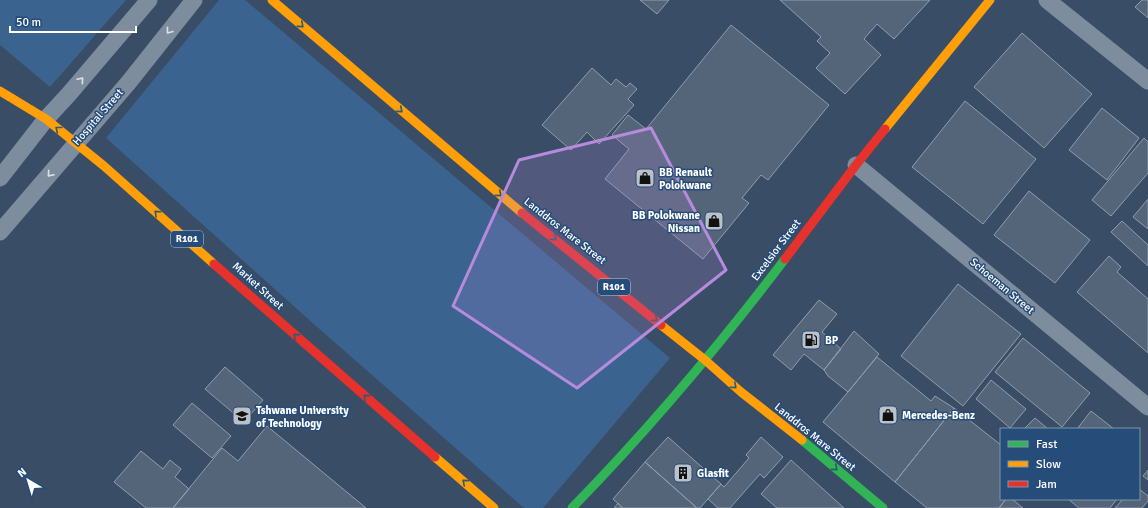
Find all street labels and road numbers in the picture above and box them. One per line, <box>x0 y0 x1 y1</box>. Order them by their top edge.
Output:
street label: Hospital Street <box>70 86 126 148</box>
street label: Landdros Mare Street <box>521 195 609 267</box>
street label: Excelsior Street <box>749 217 803 283</box>
road number: R101 <box>171 231 203 247</box>
street label: Schoeman Street <box>967 255 1037 317</box>
street label: Market Street <box>230 260 286 312</box>
road number: R101 <box>598 279 630 295</box>
street label: Landdros Mare Street <box>772 400 858 474</box>

